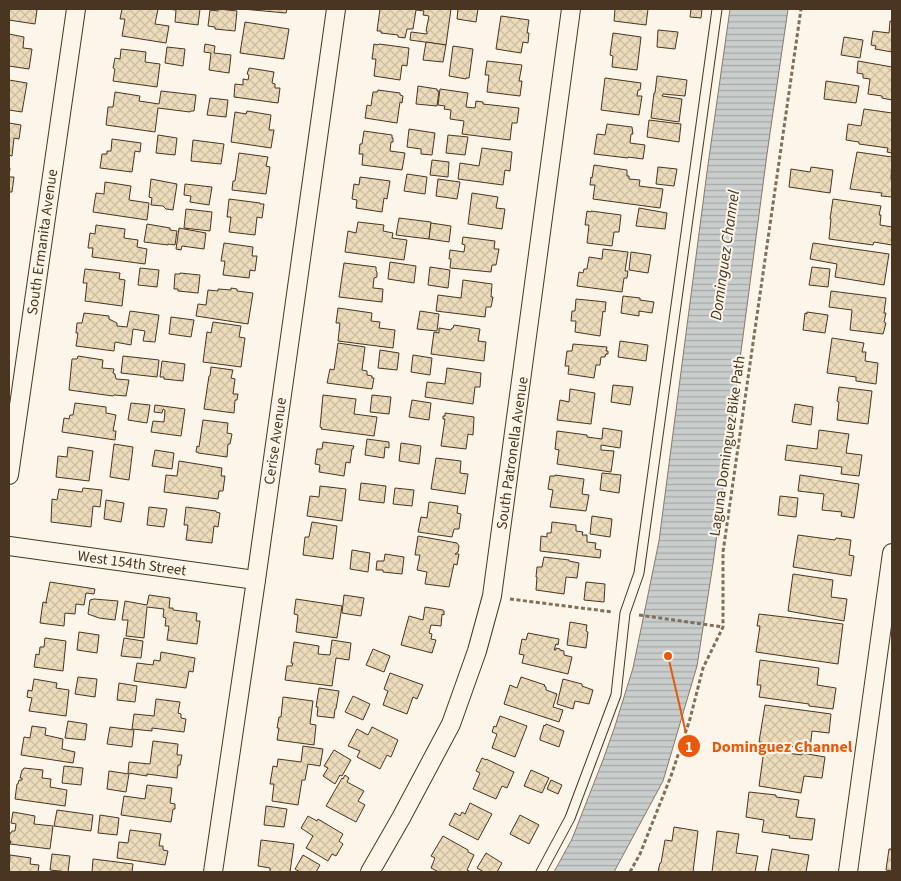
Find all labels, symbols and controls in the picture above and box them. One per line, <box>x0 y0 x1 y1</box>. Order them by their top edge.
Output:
street label: South Ermanita Avenue <box>22 168 63 316</box>
water label: Dominguez Channel <box>705 189 745 322</box>
street label: Laguna Dominguez Bike Path <box>704 354 751 538</box>
street label: South Patronella Avenue <box>491 375 534 531</box>
street label: Cerise Avenue <box>259 396 292 486</box>
street label: West 154th Street <box>76 545 188 582</box>
callout: Dominguez Channel <box>676 731 862 762</box>
text: Dominguez Channel <box>712 736 853 758</box>
text: 1 <box>685 737 693 758</box>

